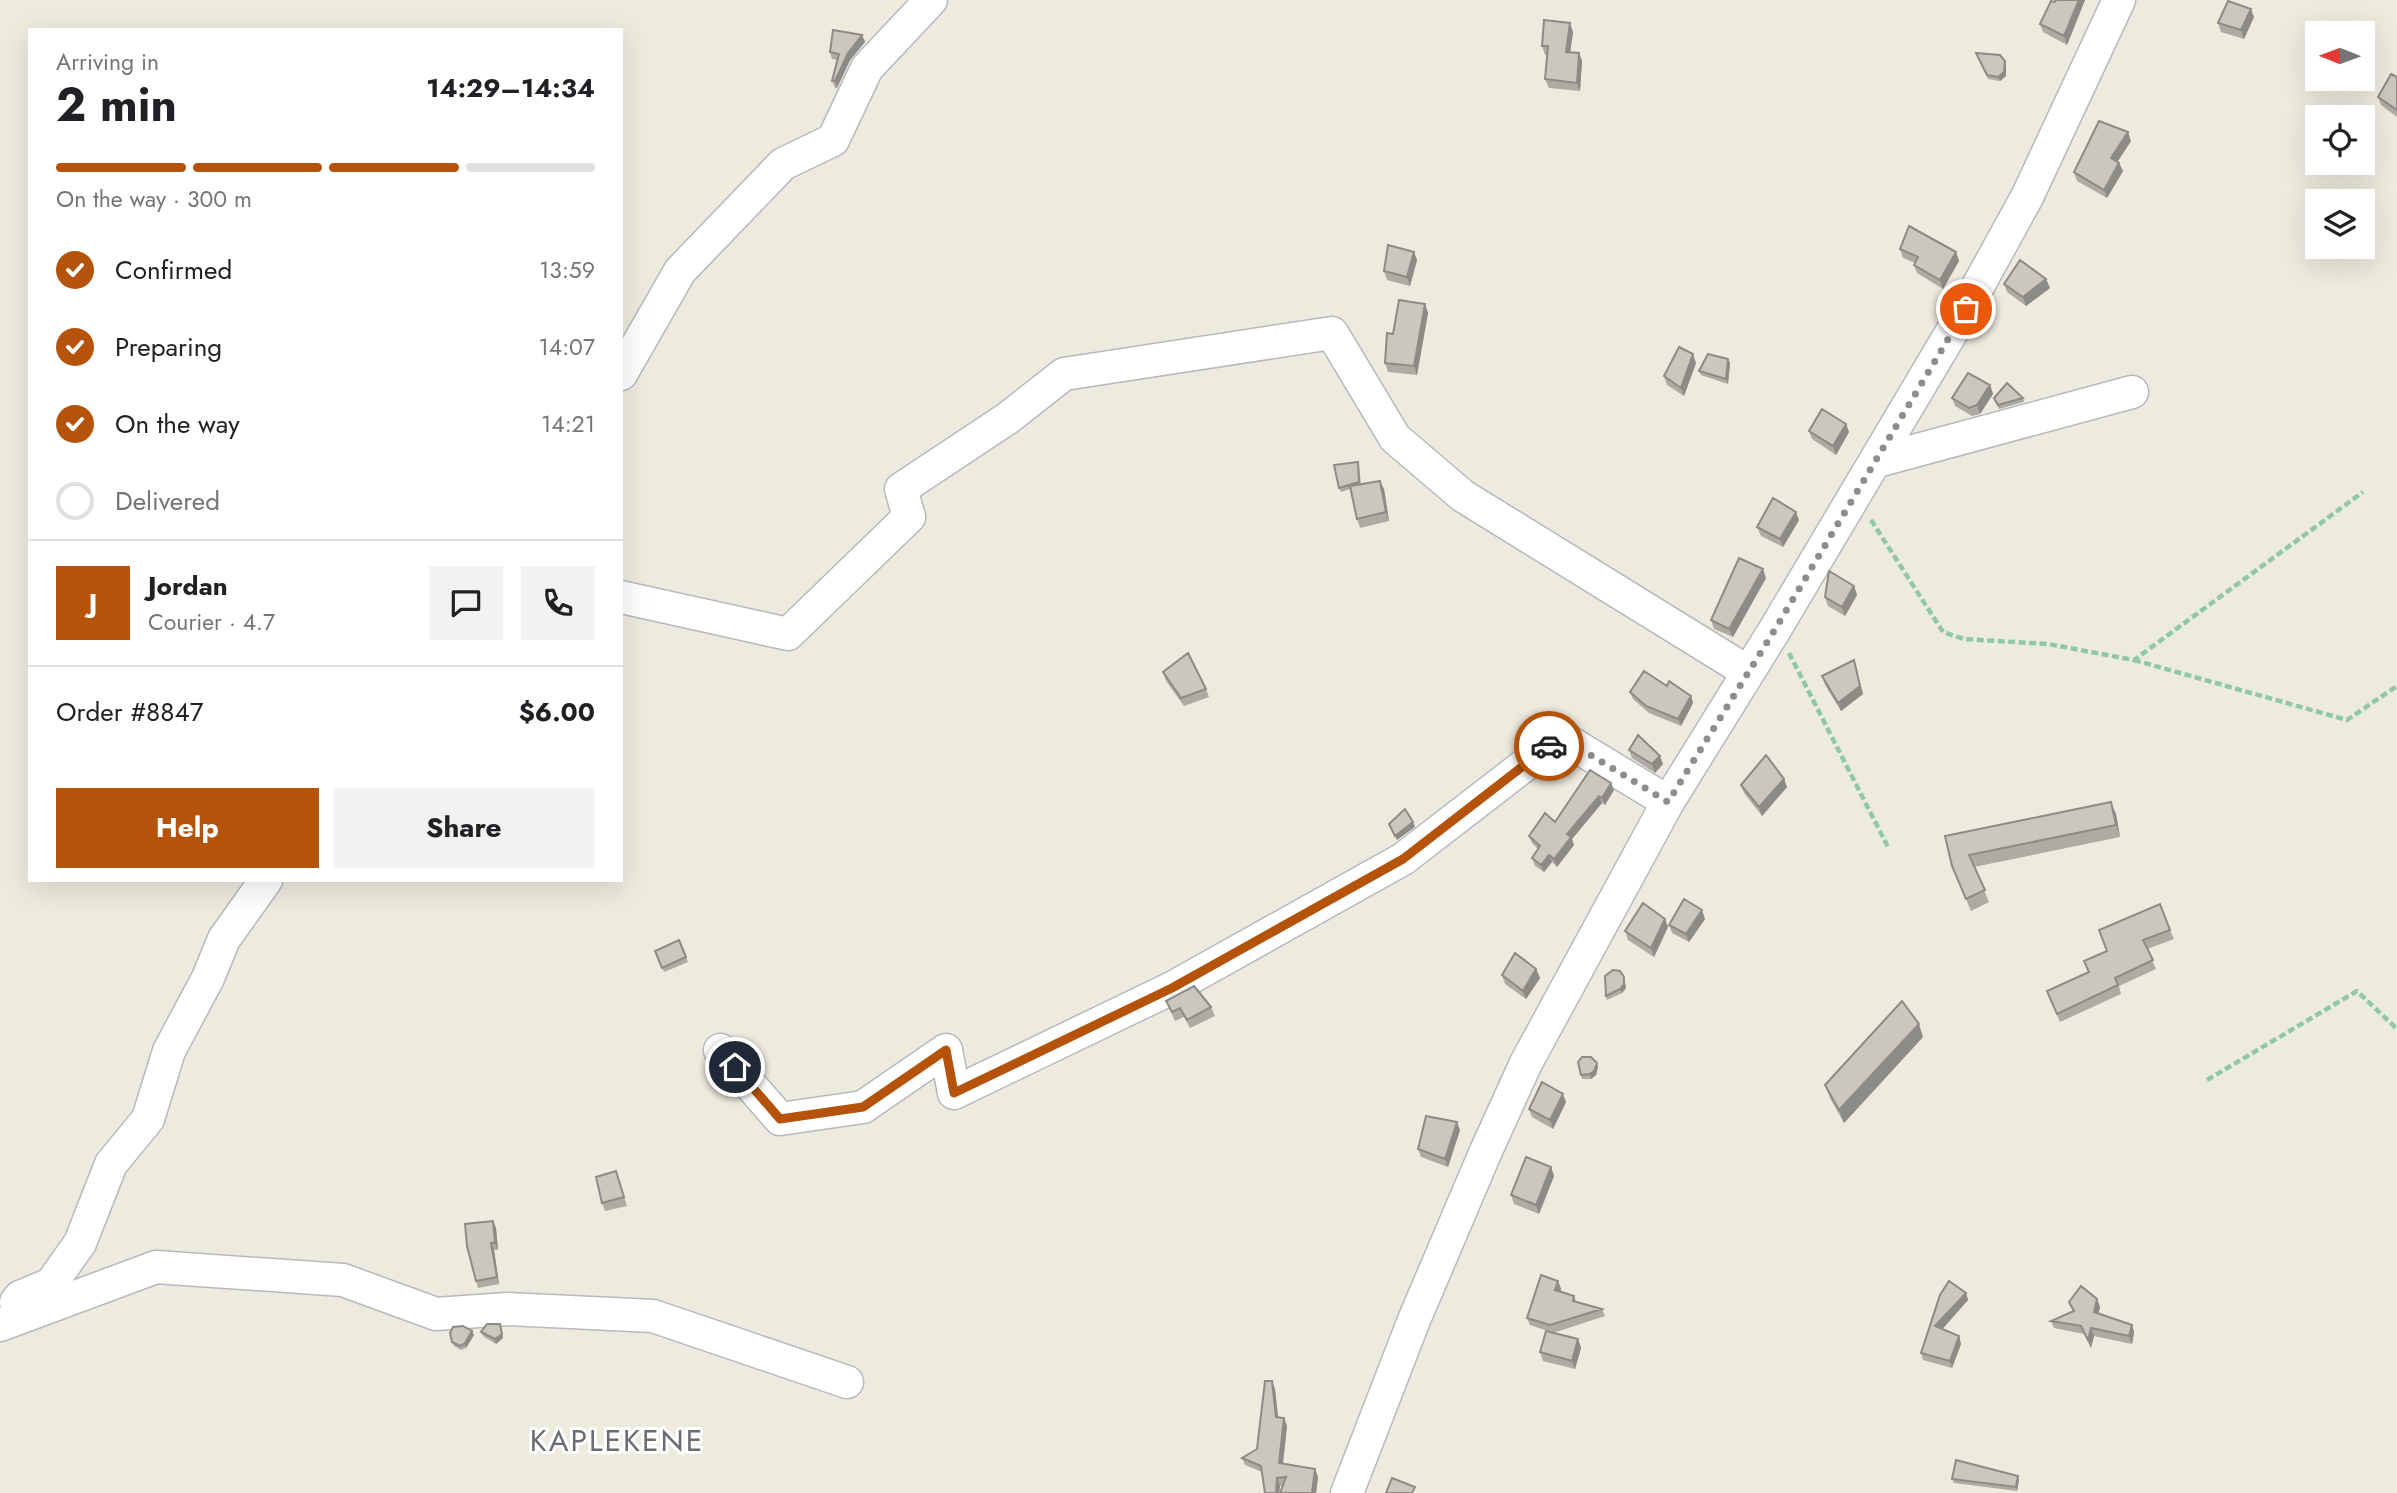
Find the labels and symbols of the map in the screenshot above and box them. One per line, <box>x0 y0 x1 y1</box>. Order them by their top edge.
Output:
north arrow <box>2305 21 2375 91</box>
pin <box>1936 279 1996 339</box>
courier <box>1514 711 1584 781</box>
pin <box>705 1037 765 1097</box>
district label: KAPLEKENE <box>530 1419 704 1462</box>

